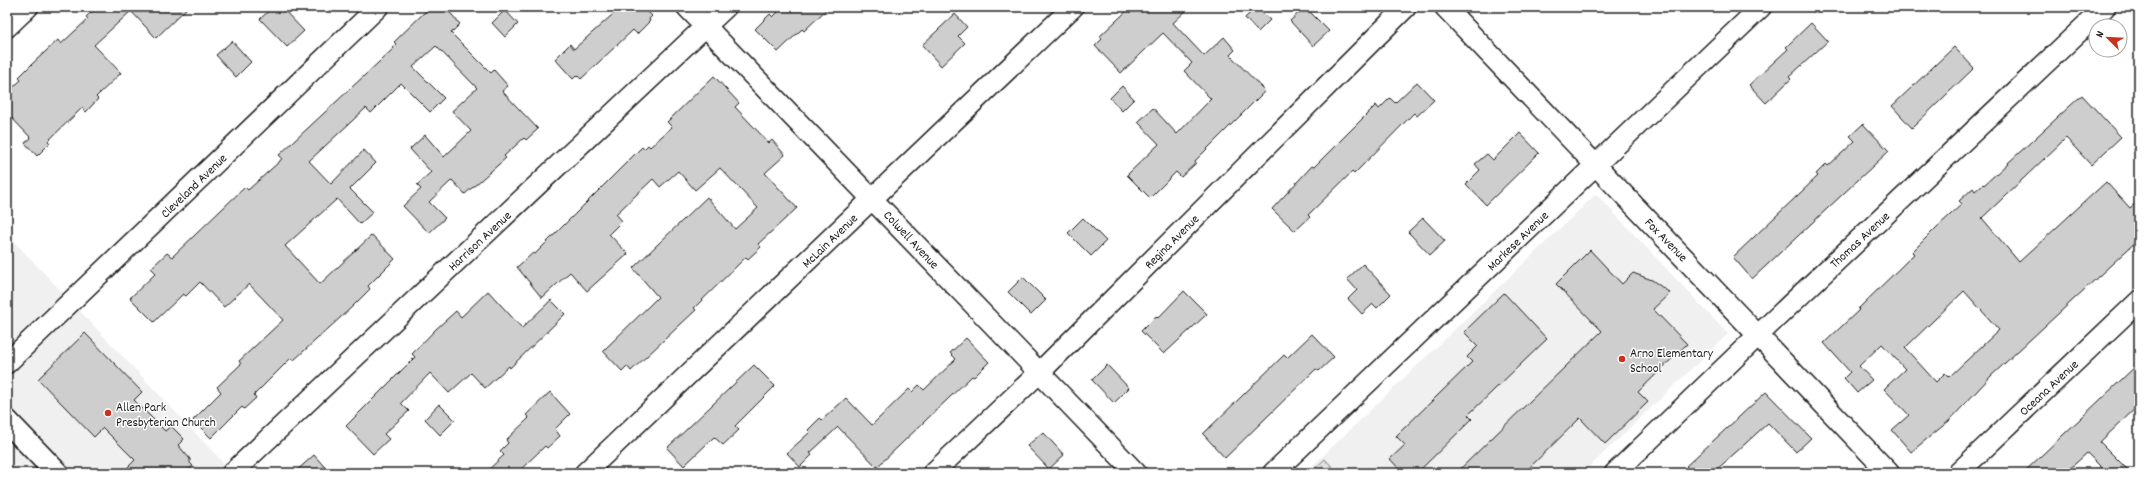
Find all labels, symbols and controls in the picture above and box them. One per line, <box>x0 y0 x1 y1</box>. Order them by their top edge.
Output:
north arrow <box>2088 18 2128 58</box>
text: N <box>2092 28 2109 40</box>
street label: Cleveland Avenue <box>157 150 233 224</box>
street label: Harrison Avenue <box>445 207 517 276</box>
street label: Colwell Avenue <box>878 207 943 274</box>
street label: Markese Avenue <box>1484 207 1554 276</box>
street label: Thomas Avenue <box>1826 208 1895 274</box>
street label: McLain Avenue <box>799 210 863 273</box>
street label: Regina Avenue <box>1141 211 1205 275</box>
street label: Fox Avenue <box>1639 214 1691 267</box>
place label: Arno Elementary School <box>1630 345 1714 379</box>
marker: Arno Elementary School <box>1617 354 1627 364</box>
street label: Oceana Avenue <box>2016 356 2084 421</box>
place label: Allen Park Presbyterian Church <box>116 399 216 433</box>
marker: Allen Park Presbyterian Church <box>103 408 113 418</box>

